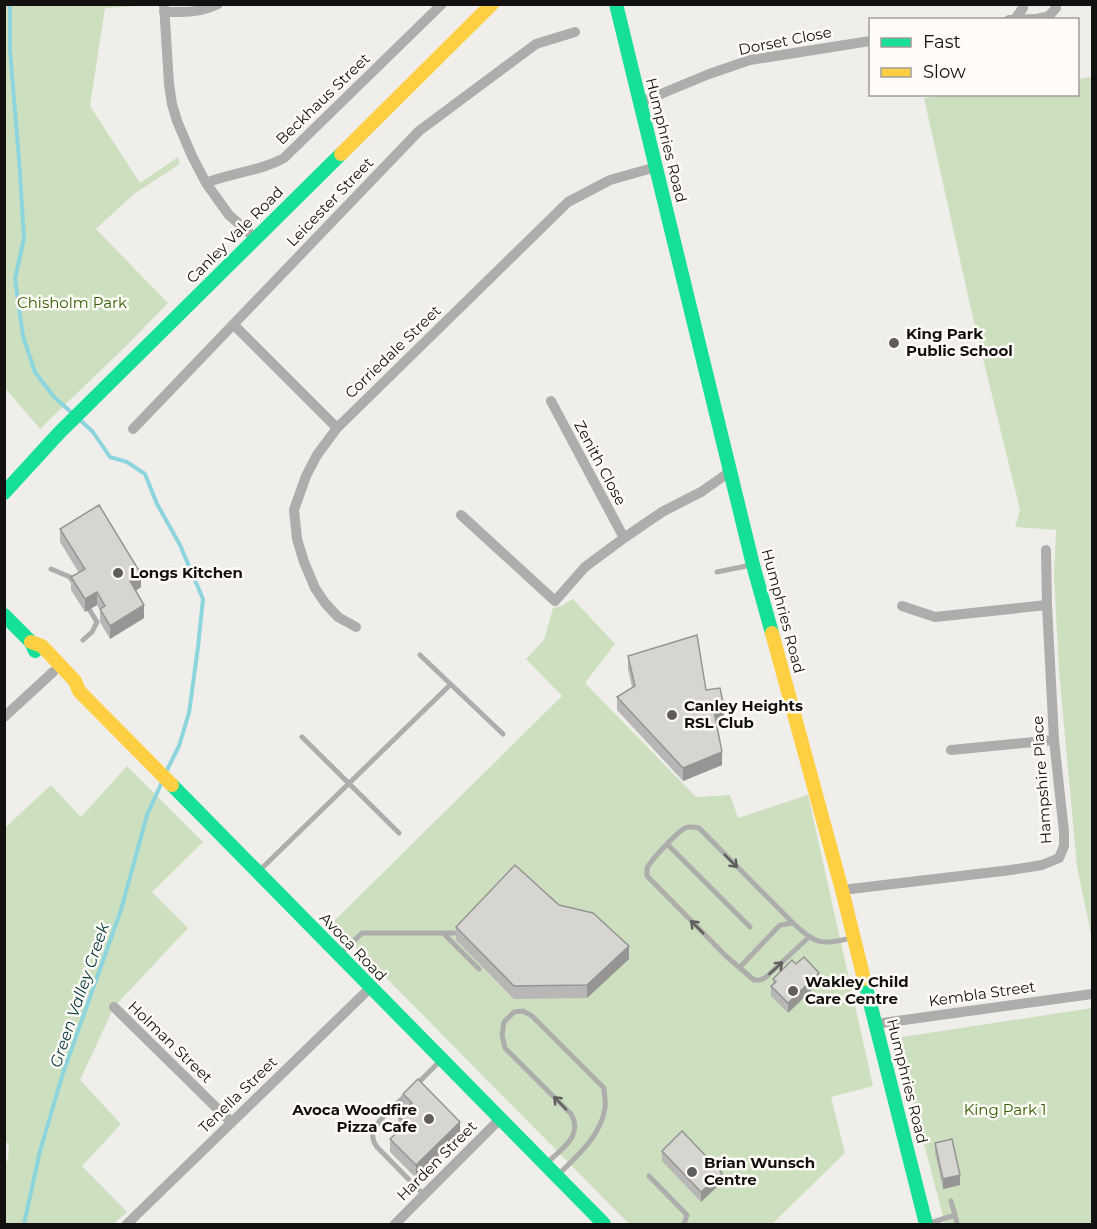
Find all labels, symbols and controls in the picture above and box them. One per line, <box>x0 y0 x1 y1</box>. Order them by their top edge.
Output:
legend <box>869 18 1079 96</box>
street label: Dorset Close <box>737 22 833 59</box>
text: Fast <box>923 31 961 53</box>
street label: Beckhaus Street <box>272 49 374 148</box>
text: Slow <box>923 61 966 83</box>
street label: Humphries Road <box>642 75 691 204</box>
street label: Leicester Street <box>282 153 377 250</box>
street label: Canley Vale Road <box>182 182 287 287</box>
park label: Chisholm Park <box>17 293 127 312</box>
street label: Corriedale Street <box>341 301 445 402</box>
place label: King Park Public School <box>906 324 1013 360</box>
marker: King Park Public School <box>887 336 901 350</box>
street label: Zenith Close <box>570 417 631 508</box>
street label: Humphries Road <box>758 547 809 675</box>
place label: Longs Kitchen <box>130 563 243 582</box>
marker: Longs Kitchen <box>111 566 125 580</box>
place label: Canley Heights RSL Club <box>684 696 803 732</box>
marker: Canley Heights RSL Club <box>665 708 679 722</box>
street label: Hampshire Place <box>1028 715 1055 845</box>
one-way arrow <box>724 853 738 868</box>
street label: Avoca Road <box>316 908 391 985</box>
water label: Green Valley Creek <box>46 919 114 1070</box>
one-way arrow <box>690 920 705 935</box>
one-way arrow <box>769 961 784 975</box>
place label: Wakley Child Care Centre <box>805 972 909 1008</box>
street label: Kembla Street <box>927 977 1037 1010</box>
marker: Wakley Child Care Centre <box>786 984 800 998</box>
street label: Holman Street <box>124 997 216 1087</box>
street label: Humphries Road <box>883 1016 932 1145</box>
street label: Tenella Street <box>194 1052 281 1137</box>
one-way arrow <box>552 1096 567 1111</box>
place label: Avoca Woodfire Pizza Cafe <box>291 1100 417 1136</box>
park label: King Park 1 <box>964 1100 1046 1119</box>
marker: Avoca Woodfire Pizza Cafe <box>422 1112 436 1126</box>
street label: Harden Street <box>393 1117 481 1205</box>
place label: Brian Wunsch Centre <box>704 1153 815 1189</box>
marker: Brian Wunsch Centre <box>685 1165 699 1179</box>

